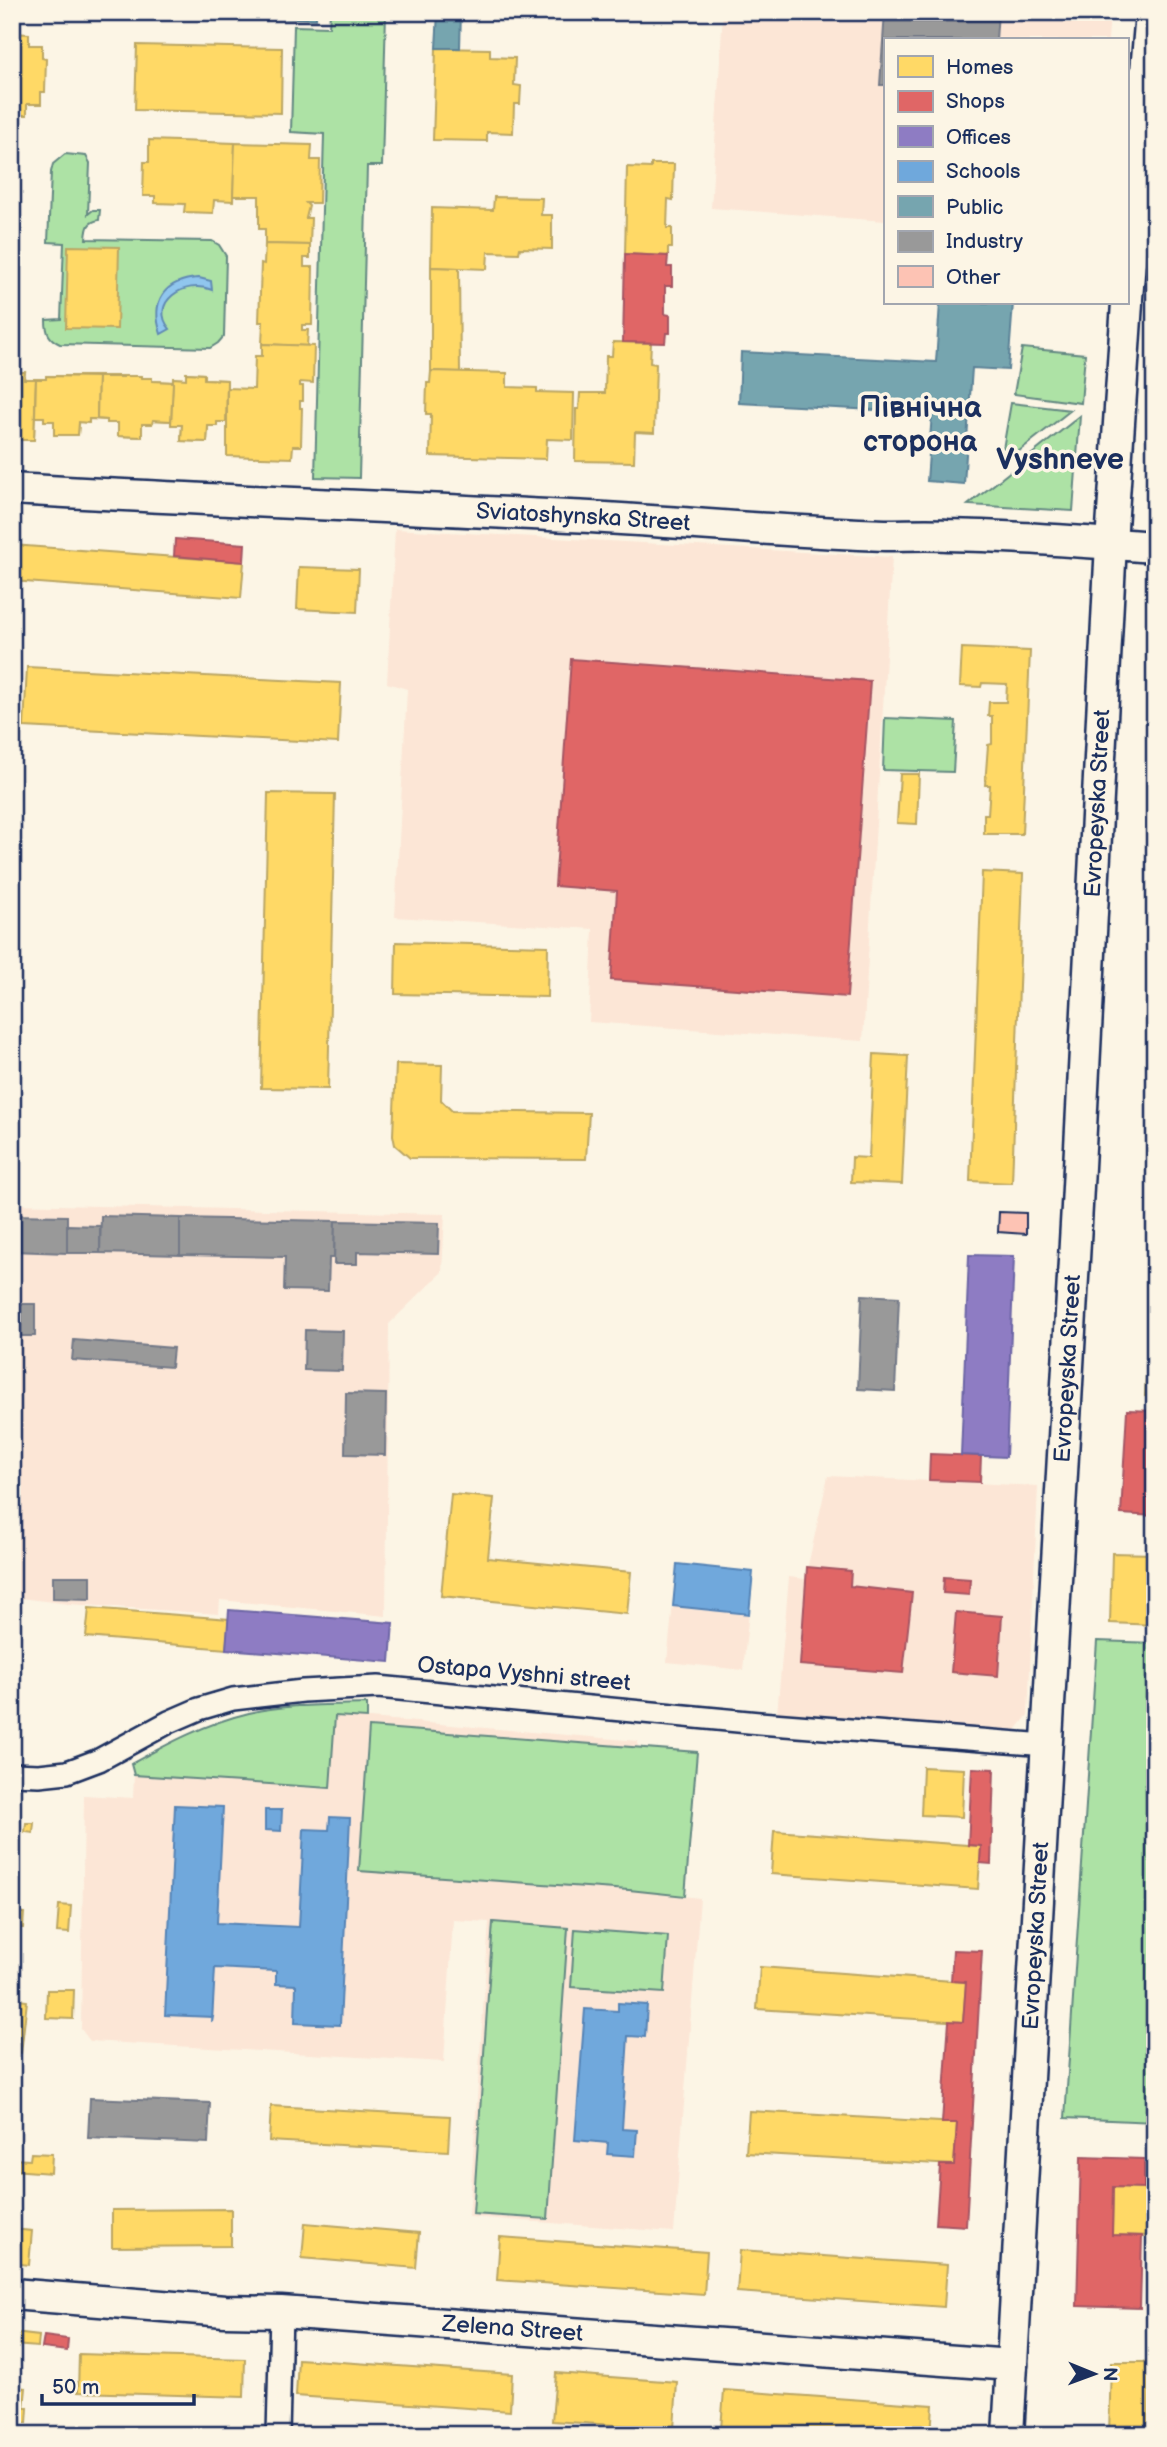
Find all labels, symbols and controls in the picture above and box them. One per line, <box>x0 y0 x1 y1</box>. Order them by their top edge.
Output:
legend <box>884 38 1128 304</box>
text: Homes <box>946 55 1014 80</box>
text: Shops <box>946 89 1005 114</box>
text: Offices <box>946 125 1011 150</box>
text: Schools <box>946 159 1020 184</box>
text: Public <box>946 195 1004 220</box>
text: Industry <box>946 229 1024 254</box>
text: Other <box>946 265 1001 290</box>
district label: Північна сторона <box>859 390 982 460</box>
district label: Vyshneve <box>996 442 1124 478</box>
street label: Sviatoshynska Street <box>476 497 691 538</box>
street label: Evropeyska Street <box>1079 709 1116 898</box>
street label: Evropeyska Street <box>1049 1274 1087 1463</box>
street label: Ostapa Vyshni street <box>416 1651 632 1697</box>
street label: Evropeyska Street <box>1017 1841 1055 2031</box>
street label: Zelena Street <box>440 2310 584 2348</box>
north arrow <box>1058 2338 1128 2408</box>
scale bar <box>42 2363 194 2407</box>
text: N <box>1098 2367 1121 2382</box>
text: 50 m <box>52 2375 99 2400</box>

